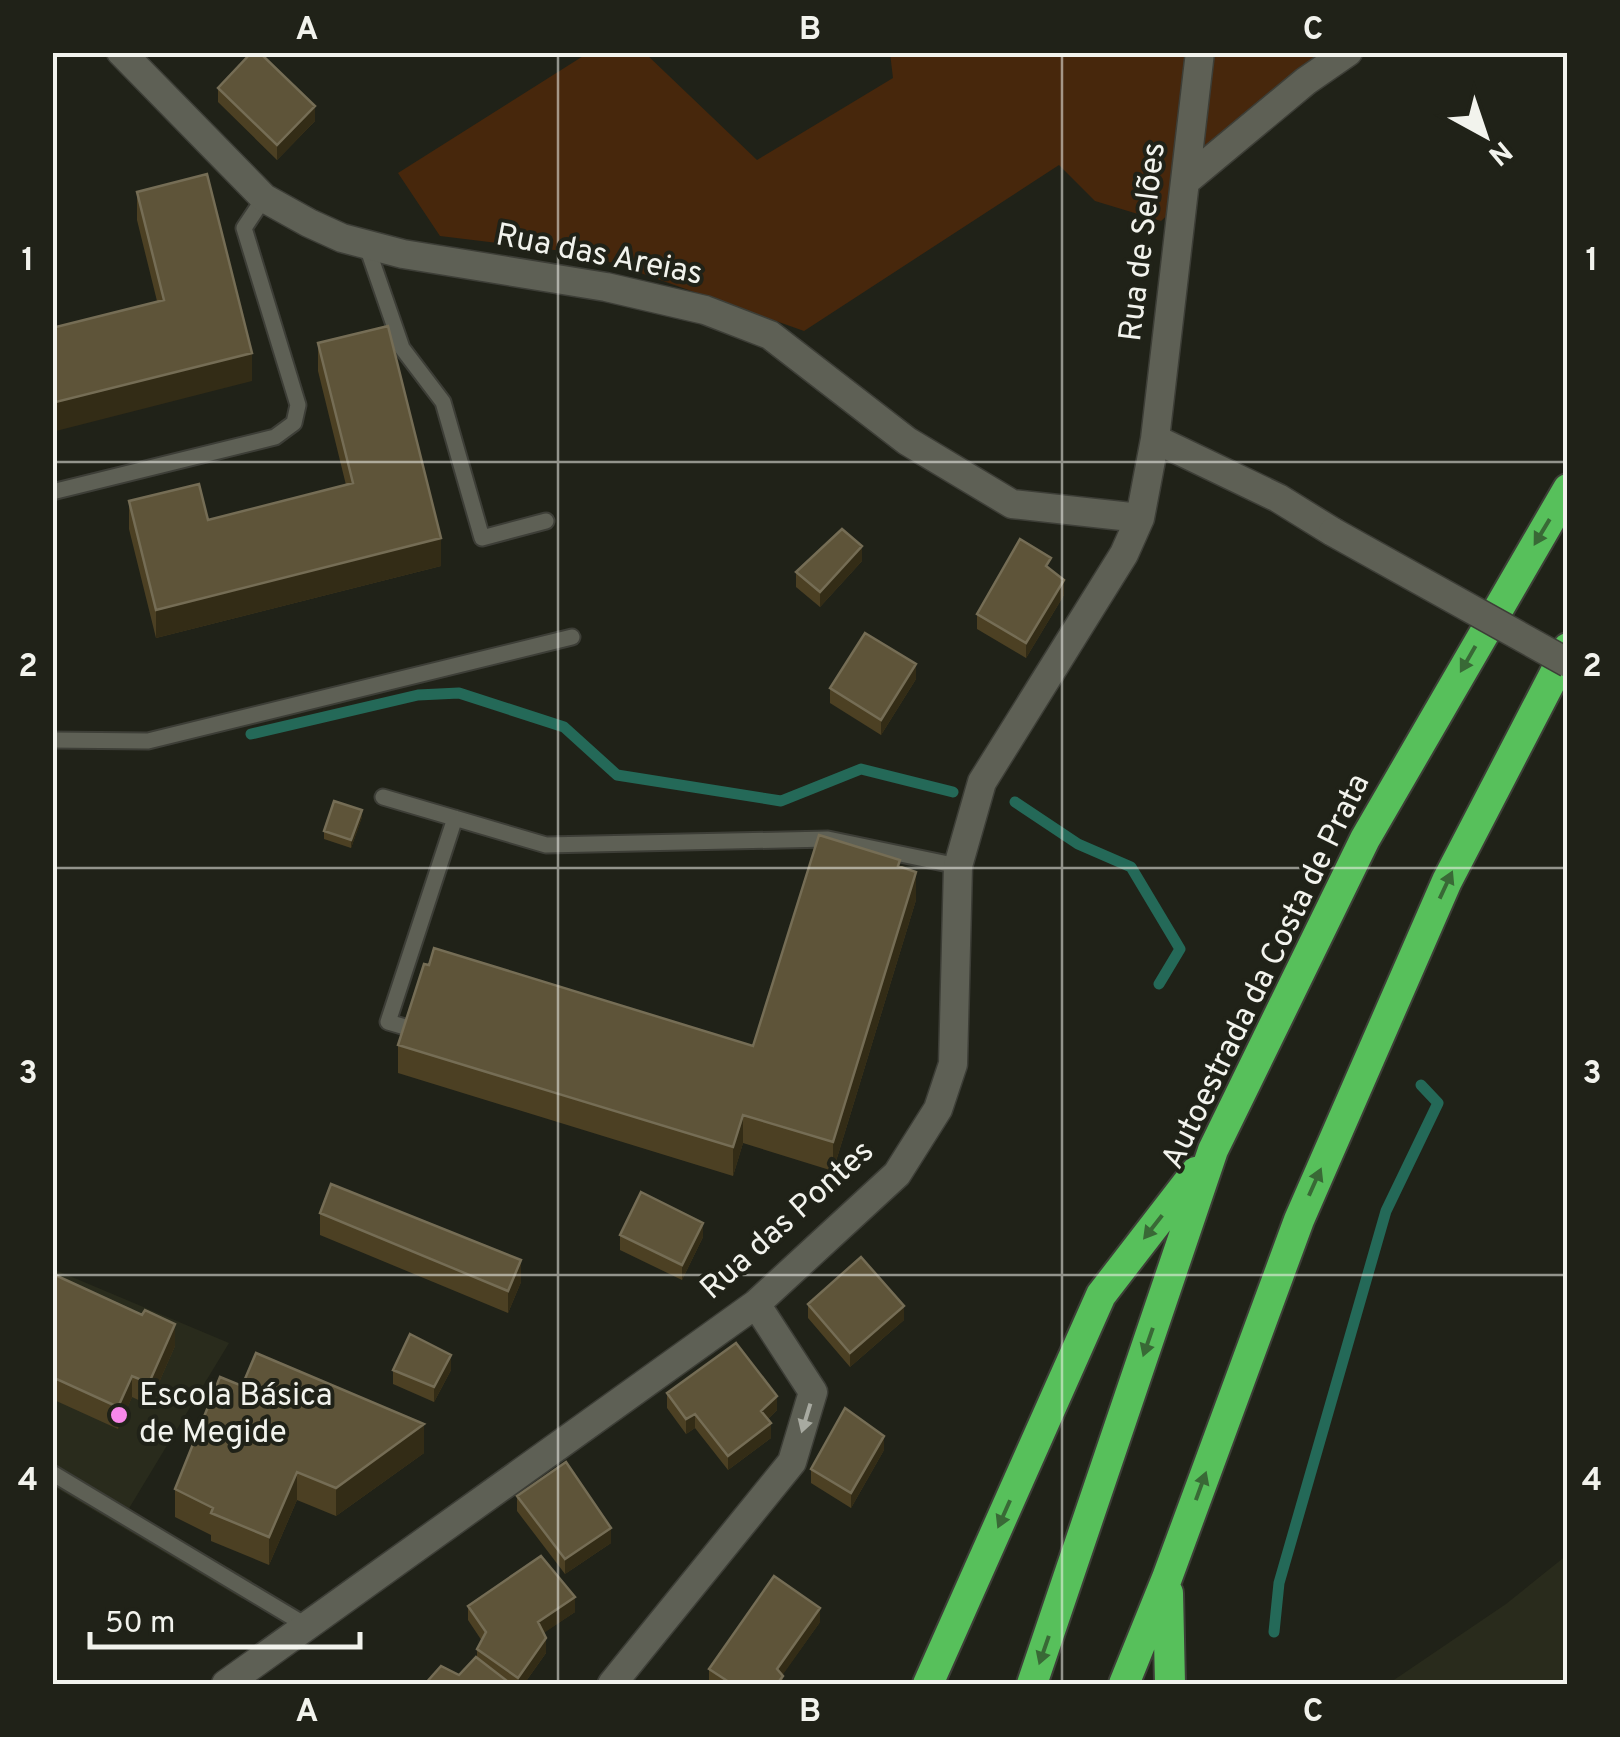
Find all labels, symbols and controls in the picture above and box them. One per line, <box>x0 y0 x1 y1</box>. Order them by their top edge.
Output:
text: A <box>296 11 318 51</box>
text: B <box>799 11 821 51</box>
text: C <box>1303 11 1323 51</box>
north arrow <box>1435 85 1535 185</box>
text: N <box>1480 132 1518 172</box>
street label: Rua de Selões <box>1112 140 1176 344</box>
street label: Rua das Areias <box>492 216 706 296</box>
text: 1 <box>22 242 34 282</box>
text: 1 <box>1586 242 1598 282</box>
one-way arrow <box>1534 518 1551 546</box>
one-way arrow <box>1460 645 1477 674</box>
text: 2 <box>18 648 38 688</box>
text: 2 <box>1582 648 1602 688</box>
street label: Autoestrada da Costa de Prata <box>1154 768 1380 1176</box>
one-way arrow <box>1438 870 1454 899</box>
text: 3 <box>18 1055 38 1095</box>
text: 3 <box>1582 1055 1602 1095</box>
street label: Rua das Pontes <box>693 1133 883 1309</box>
one-way arrow <box>1307 1167 1323 1197</box>
one-way arrow <box>1144 1214 1164 1240</box>
one-way arrow <box>1139 1327 1154 1357</box>
place label: Escola Básica de Megide <box>139 1377 333 1454</box>
one-way arrow <box>797 1403 812 1433</box>
marker: Escola Básica de Megide <box>108 1404 130 1426</box>
text: 4 <box>18 1462 38 1502</box>
text: 4 <box>1582 1462 1602 1502</box>
one-way arrow <box>1194 1471 1209 1501</box>
one-way arrow <box>996 1499 1012 1529</box>
scale bar <box>90 1587 360 1649</box>
text: 50 m <box>105 1606 175 1643</box>
one-way arrow <box>1035 1635 1050 1665</box>
text: A <box>296 1693 318 1733</box>
text: B <box>799 1693 821 1733</box>
text: C <box>1303 1693 1323 1733</box>

